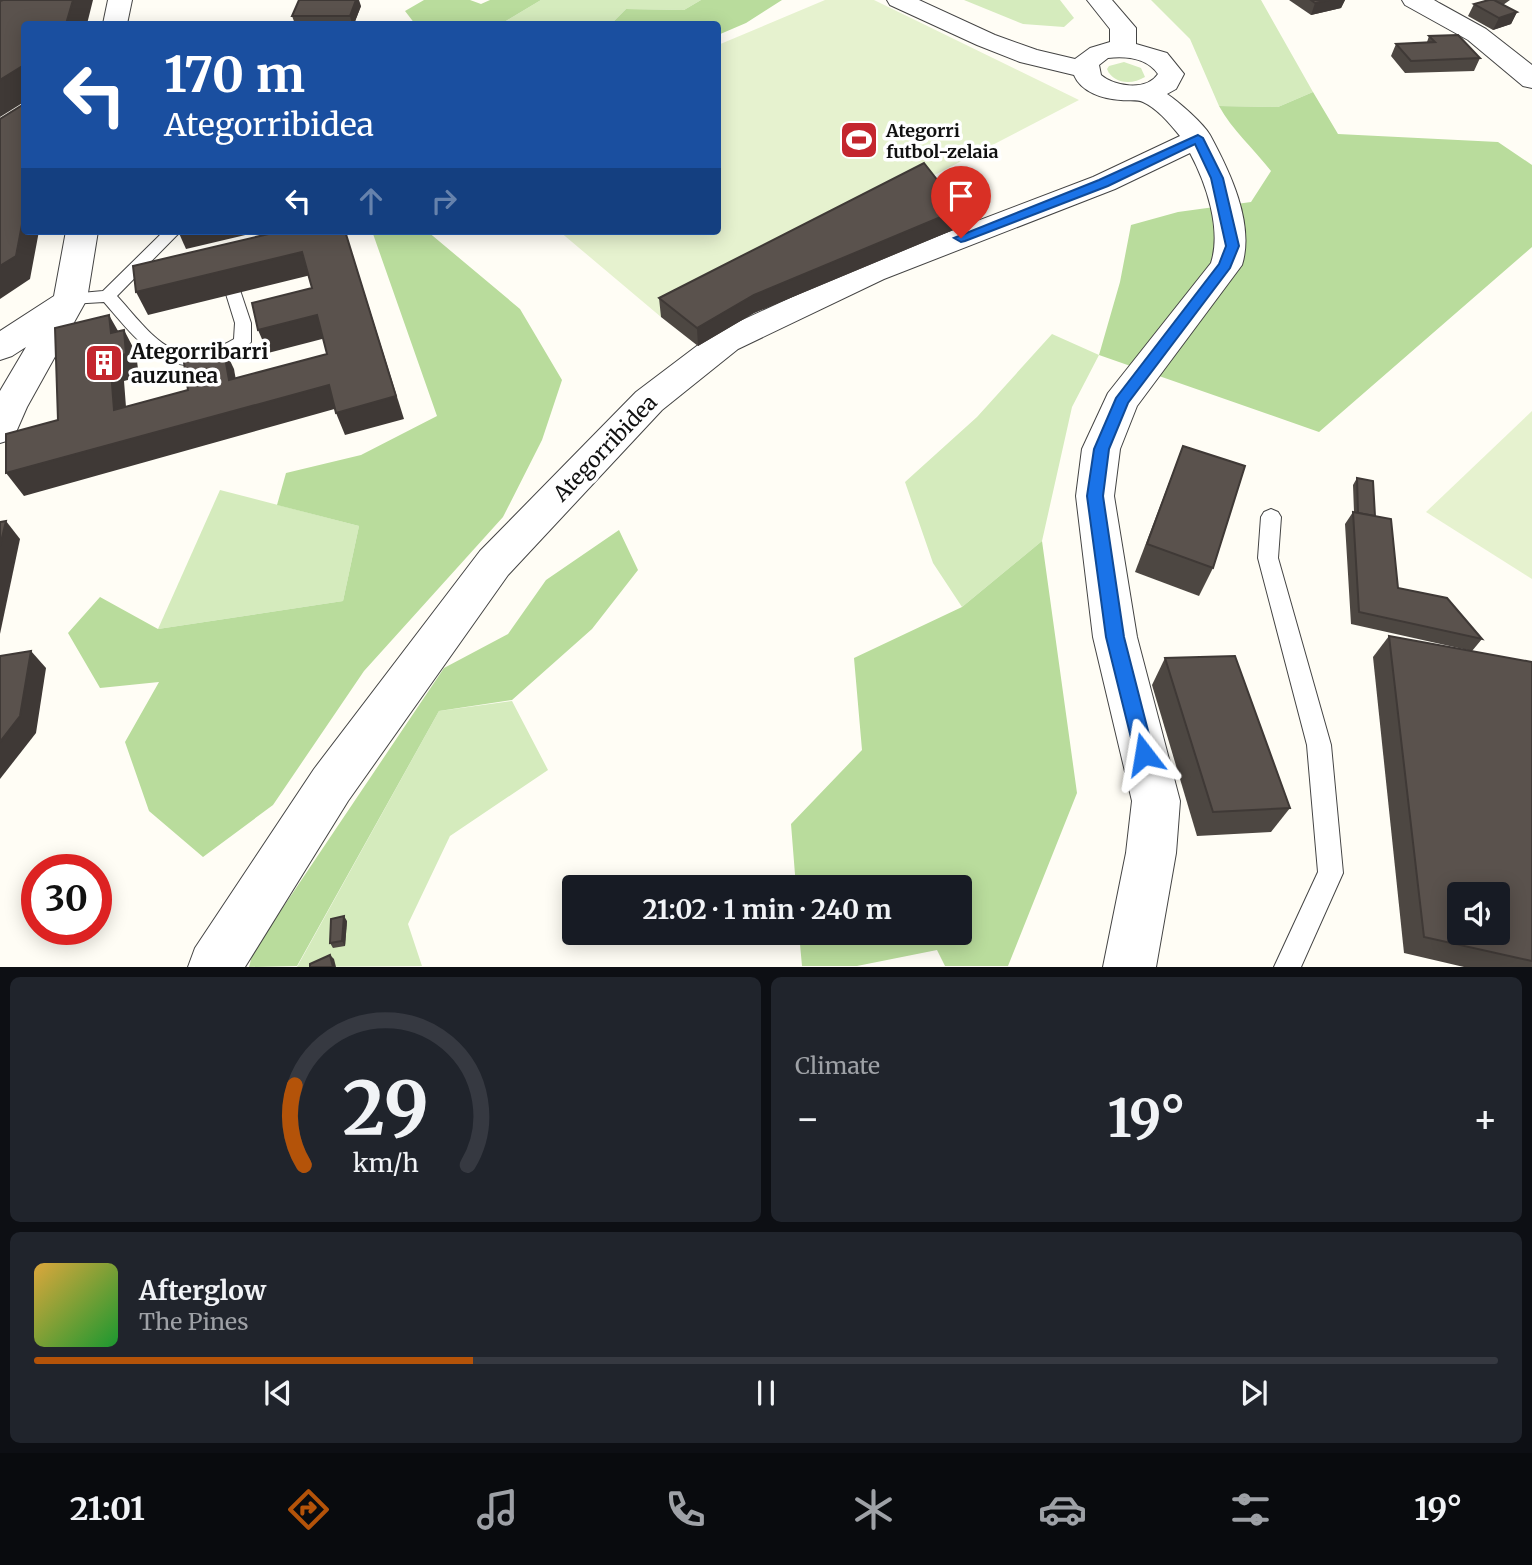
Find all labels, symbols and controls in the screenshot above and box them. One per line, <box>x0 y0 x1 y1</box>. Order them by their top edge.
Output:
text: 170 m <box>164 44 305 105</box>
icon: left <box>49 49 140 140</box>
text: Ategorribidea <box>164 105 374 145</box>
sports icon: Ategorri futbol-zelaia <box>838 119 880 161</box>
place label: Ategorri futbol-zelaia <box>885 119 999 163</box>
pin <box>931 166 991 238</box>
icon: arrive <box>942 177 980 215</box>
icon: left <box>279 182 317 220</box>
icon: ahead <box>352 182 390 220</box>
icon: right <box>425 182 463 220</box>
place label: Ategorribarri auzunea <box>130 338 268 389</box>
building icon: Ategorribarri auzunea <box>83 342 125 384</box>
street label: Ategorribidea <box>547 389 663 508</box>
position arrow <box>1107 717 1181 791</box>
speed limit sign: 30 <box>21 854 112 945</box>
map controls <box>1447 882 1510 945</box>
button: sound <box>1447 882 1510 945</box>
text: 21:02 · 1 min · 240 m <box>642 893 892 926</box>
text: Climate <box>795 1051 880 1080</box>
text: 29 <box>342 1064 429 1156</box>
text: 19° <box>1108 1086 1186 1151</box>
text: − <box>795 1095 820 1142</box>
text: + <box>1473 1095 1498 1142</box>
text: km/h <box>352 1147 419 1179</box>
text: Afterglow <box>139 1274 266 1307</box>
text: The Pines <box>139 1307 249 1336</box>
icon: previous <box>259 1374 297 1412</box>
icon: pause <box>747 1374 785 1412</box>
icon: next <box>1235 1374 1273 1412</box>
icon: directions <box>284 1485 333 1534</box>
icon: music <box>473 1485 522 1534</box>
icon: phone <box>661 1485 710 1534</box>
icon: climate <box>849 1485 898 1534</box>
icon: car <box>1038 1485 1087 1534</box>
icon: filters <box>1226 1485 1275 1534</box>
text: 21:01 <box>70 1489 145 1529</box>
text: 19° <box>1414 1489 1462 1529</box>

